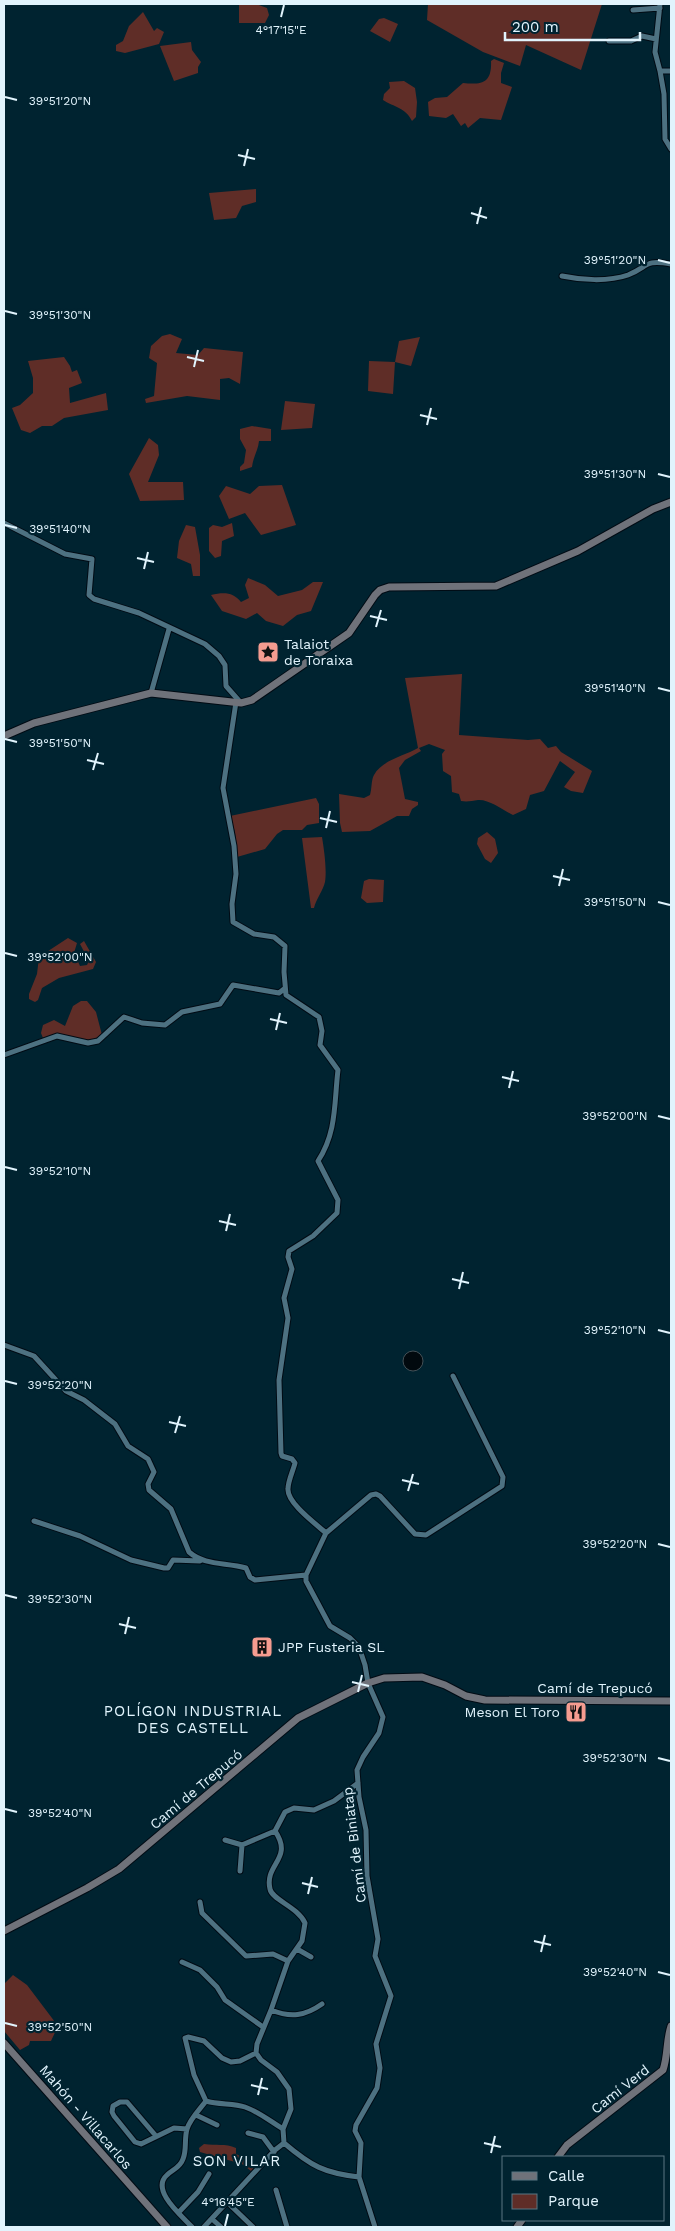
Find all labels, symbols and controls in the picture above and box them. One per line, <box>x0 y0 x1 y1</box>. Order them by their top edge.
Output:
scale bar <box>505 10 640 42</box>
text: 200 m <box>512 18 559 36</box>
text: 4°17'15"E <box>255 23 307 37</box>
text: 39°51'20"N <box>29 94 91 108</box>
text: 39°51'20"N <box>584 253 646 267</box>
text: 39°51'30"N <box>29 308 91 322</box>
text: 39°51'30"N <box>584 467 646 481</box>
text: 39°51'40"N <box>29 522 91 536</box>
place label: Talaiot de Toraixa <box>284 636 353 668</box>
place icon: Talaiot de Toraixa <box>256 640 280 664</box>
text: 39°51'40"N <box>584 681 646 695</box>
text: 39°51'50"N <box>29 736 91 750</box>
text: 39°51'50"N <box>584 895 646 909</box>
text: 39°52'00"N <box>27 950 93 964</box>
text: 39°52'00"N <box>582 1109 648 1123</box>
text: 39°52'10"N <box>29 1164 91 1178</box>
text: 39°52'10"N <box>584 1323 646 1337</box>
text: 39°52'20"N <box>28 1378 92 1392</box>
text: 39°52'20"N <box>583 1537 647 1551</box>
text: 39°52'30"N <box>28 1592 92 1606</box>
building icon: JPP Fusteria SL <box>250 1635 274 1659</box>
place label: JPP Fusteria SL <box>278 1639 385 1655</box>
street label: Camí de Trepucó <box>537 1680 653 1696</box>
restaurant icon: Meson El Toro <box>564 1700 588 1724</box>
district label: POLÍGON INDUSTRIAL DES CASTELL <box>104 1702 282 1737</box>
place label: Meson El Toro <box>465 1704 560 1720</box>
street label: Camí de Trepucó <box>147 1746 245 1832</box>
text: 39°52'30"N <box>583 1751 647 1765</box>
street label: Camí de Biniatap <box>339 1786 369 1904</box>
text: 39°52'40"N <box>28 1806 92 1820</box>
text: 39°52'40"N <box>583 1965 647 1979</box>
text: 39°52'50"N <box>28 2020 92 2034</box>
street label: Camí Verd <box>588 2061 652 2117</box>
street label: Mahón - Villacarlos <box>36 2062 136 2172</box>
district label: SON VILAR <box>193 2152 281 2170</box>
legend <box>502 2156 665 2221</box>
text: Calle <box>548 2167 585 2185</box>
text: Parque <box>548 2192 599 2210</box>
text: 4°16'45"E <box>201 2195 255 2209</box>

